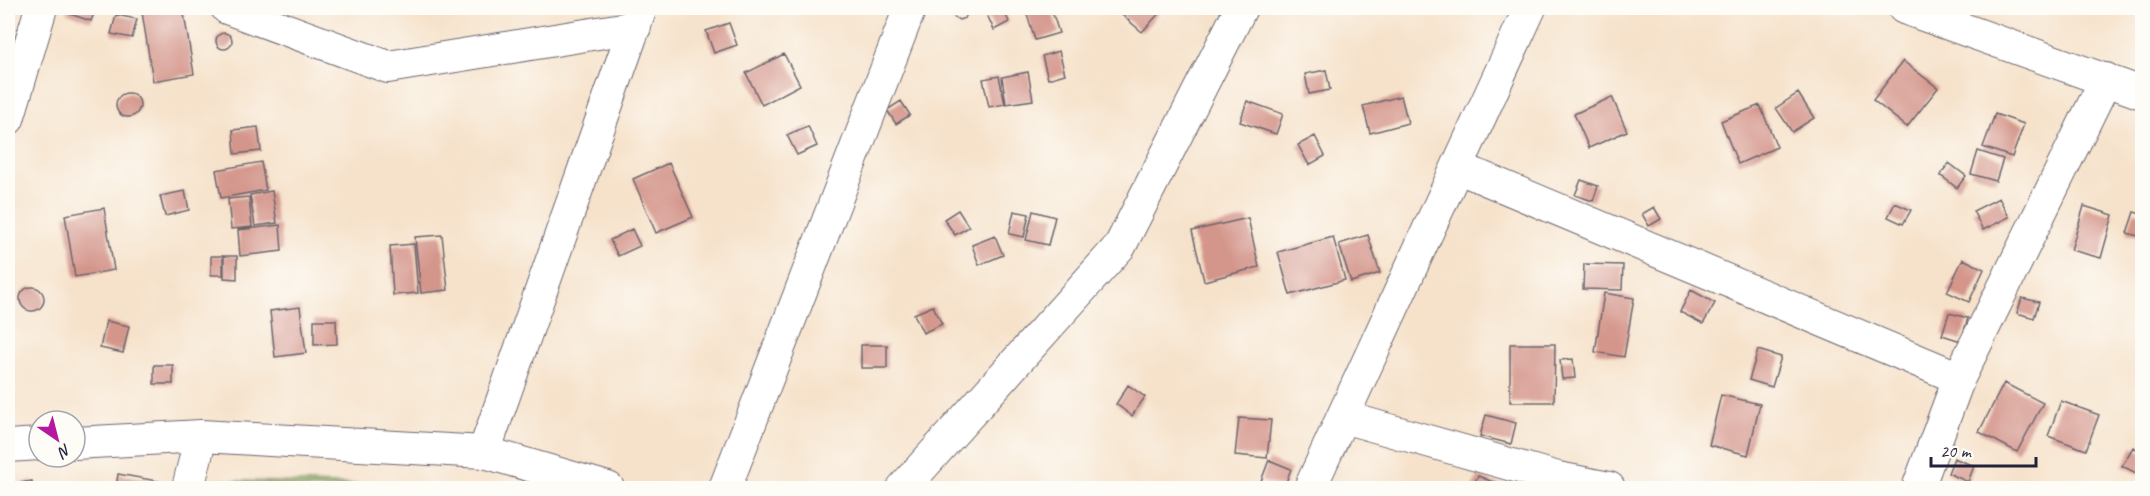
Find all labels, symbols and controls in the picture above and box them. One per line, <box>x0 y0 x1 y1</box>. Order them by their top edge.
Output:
north arrow <box>27 409 87 469</box>
scale bar <box>1931 430 2036 468</box>
text: N <box>53 439 75 463</box>
text: 20 m <box>1940 440 1973 462</box>

